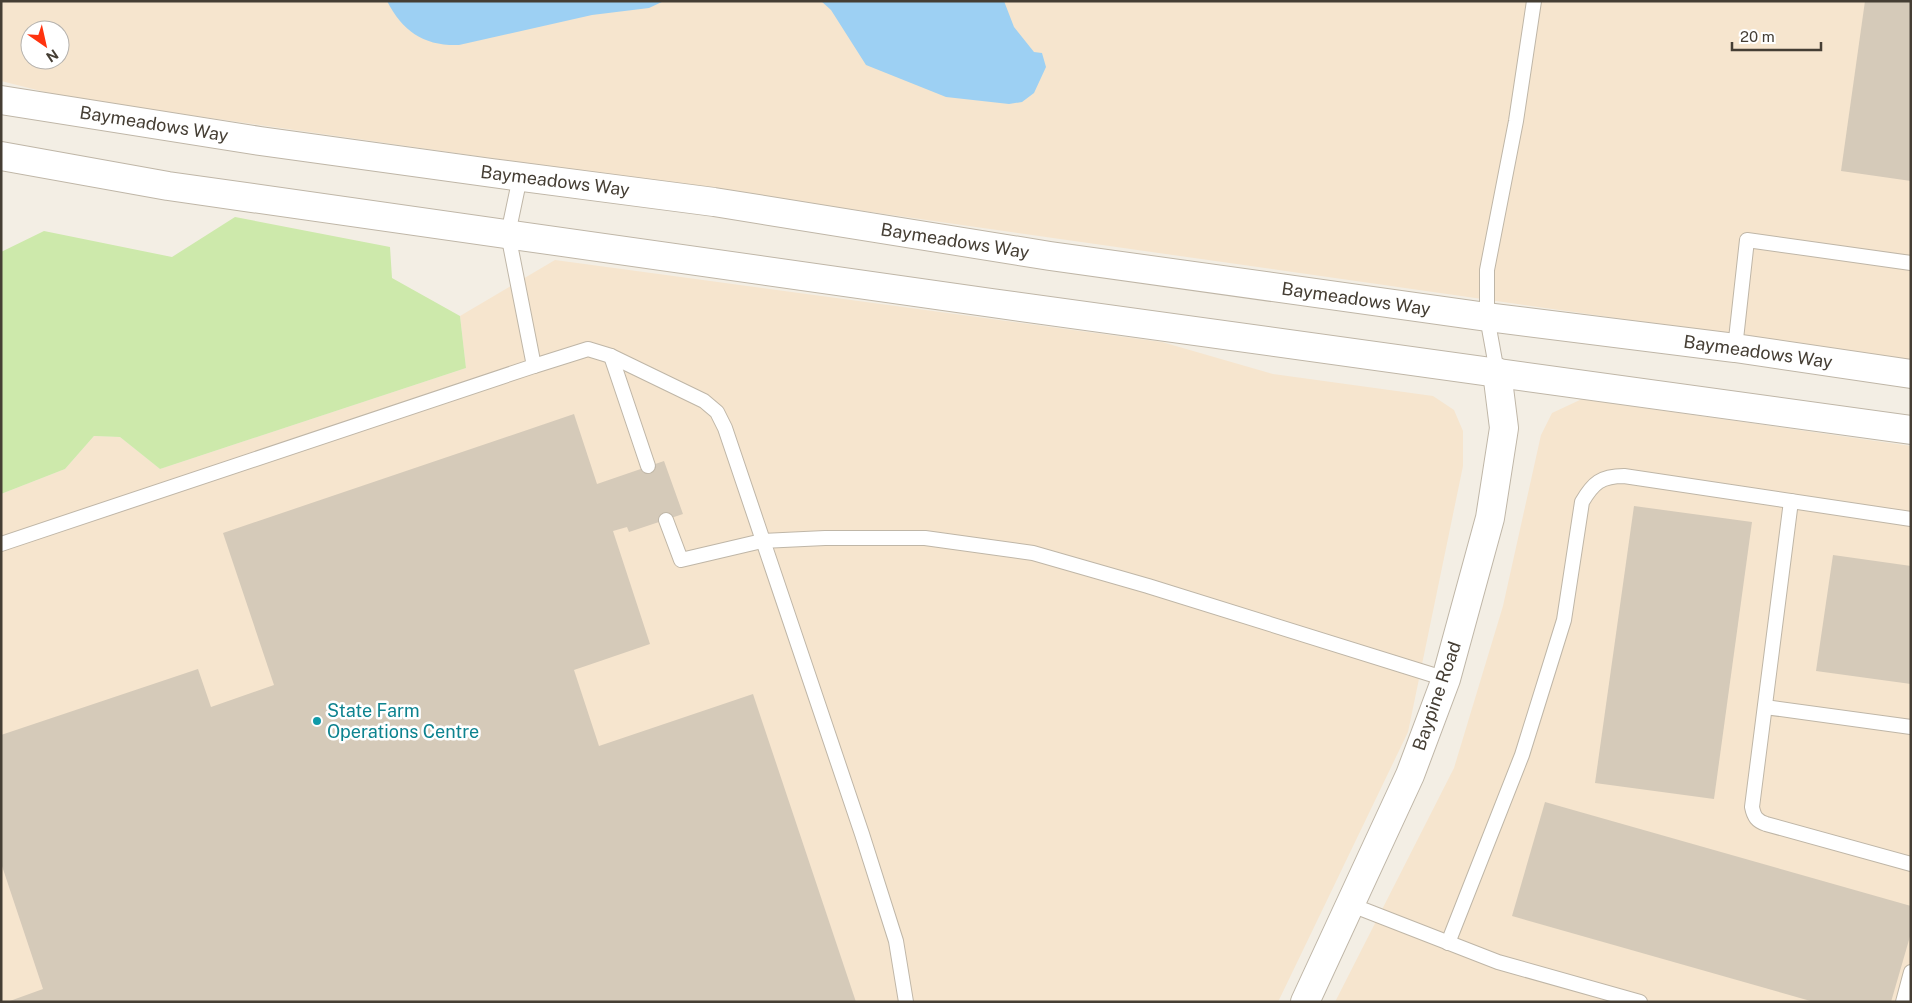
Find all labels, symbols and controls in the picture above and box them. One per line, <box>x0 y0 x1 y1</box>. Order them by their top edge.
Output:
north arrow <box>20 20 70 70</box>
scale bar <box>1732 20 1821 52</box>
text: 20 m <box>1740 28 1775 45</box>
text: N <box>43 46 61 65</box>
street label: Baymeadows Way <box>78 101 230 146</box>
street label: Baymeadows Way <box>479 161 631 200</box>
street label: Baymeadows Way <box>879 218 1031 263</box>
street label: Baymeadows Way <box>1280 278 1432 319</box>
street label: Baymeadows Way <box>1682 331 1834 372</box>
street label: Baypine Road <box>1408 638 1465 753</box>
place label: State Farm Operations Centre <box>327 700 479 742</box>
marker: State Farm Operations Centre <box>311 715 323 727</box>

